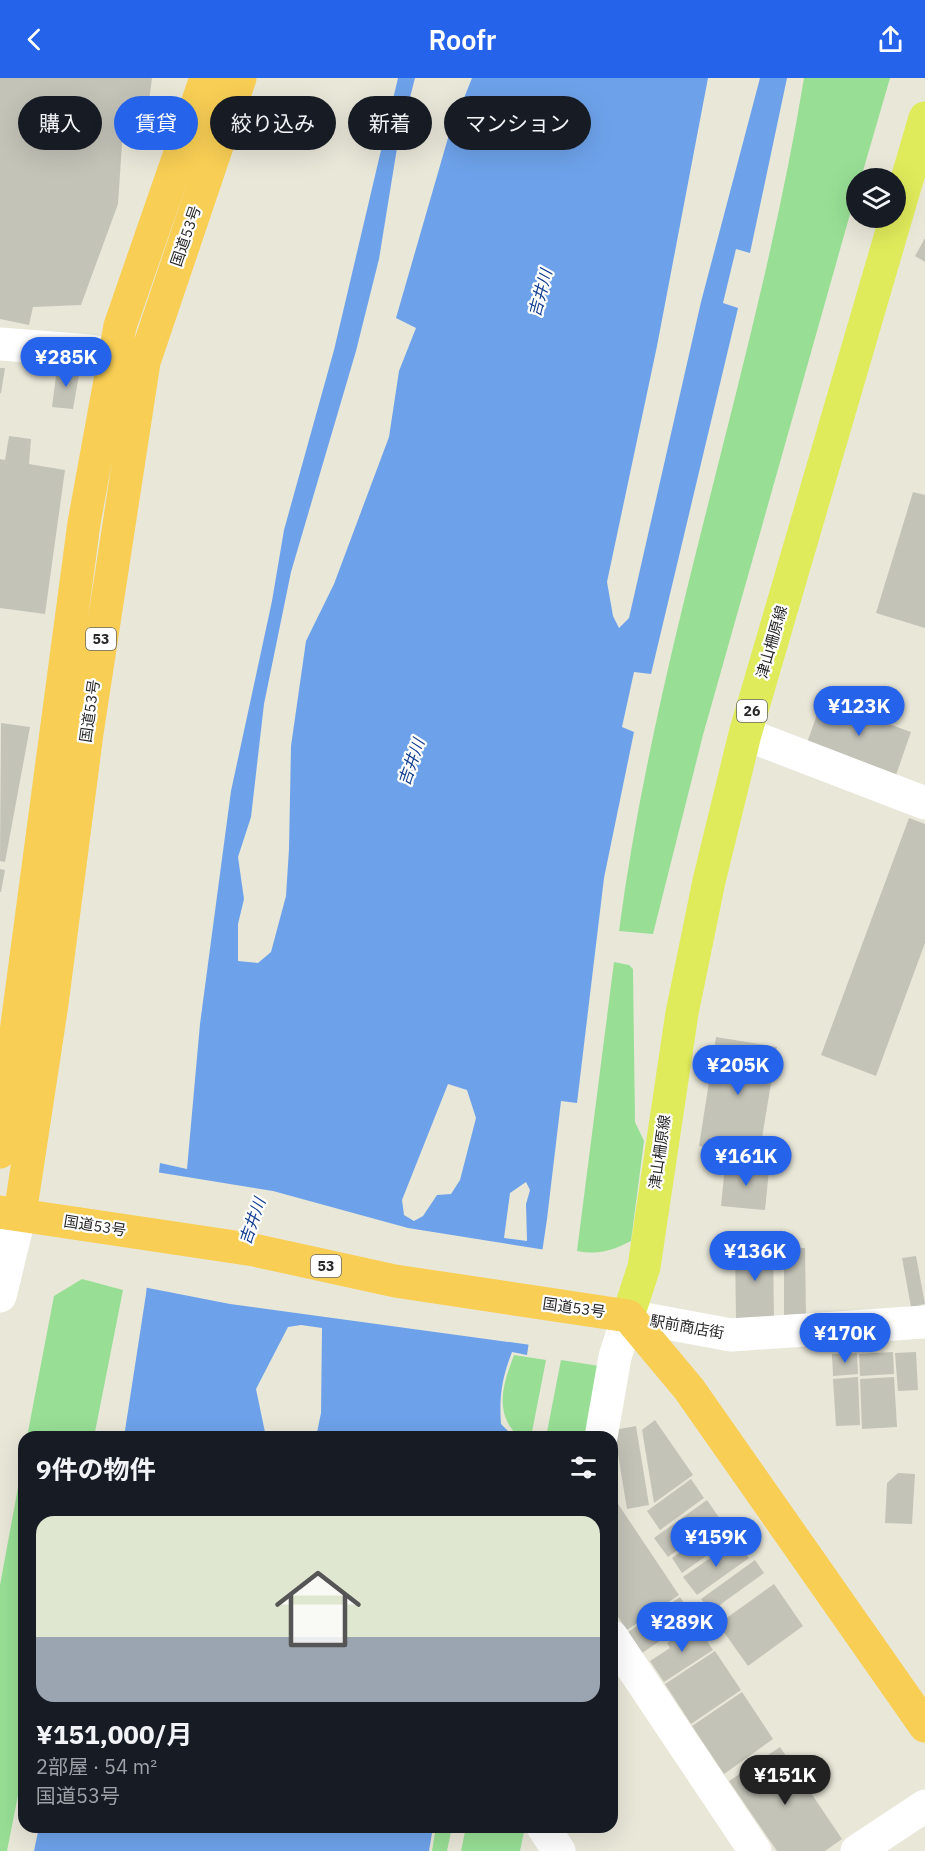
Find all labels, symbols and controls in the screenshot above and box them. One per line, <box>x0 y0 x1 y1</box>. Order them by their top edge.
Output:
text: Roofr <box>429 22 496 57</box>
icon: back <box>18 23 51 56</box>
icon: share <box>874 23 907 56</box>
chip: 購入 <box>18 96 102 150</box>
chip: 賃貸 <box>114 96 198 150</box>
chip: 絞り込み <box>210 96 336 150</box>
chip: 新着 <box>348 96 432 150</box>
chip: マンション <box>444 96 591 150</box>
map controls <box>846 168 906 228</box>
button: layers <box>846 168 906 228</box>
street label: 国道53号 <box>166 203 205 269</box>
water label: 吉井川 <box>524 265 556 319</box>
pin: ¥285K <box>24 337 108 388</box>
text: ¥285K <box>35 343 97 370</box>
street label: 津山柵原線 <box>752 603 791 681</box>
road number: 53 <box>86 628 116 650</box>
street label: 国道53号 <box>76 678 103 743</box>
pin: ¥123K <box>817 686 901 737</box>
text: ¥123K <box>828 692 890 719</box>
road number: 26 <box>737 700 767 722</box>
water label: 吉井川 <box>394 734 429 788</box>
pin: ¥205K <box>696 1045 780 1096</box>
text: ¥205K <box>707 1051 769 1078</box>
street label: 津山柵原線 <box>645 1113 674 1190</box>
pin: ¥161K <box>704 1136 788 1187</box>
text: ¥161K <box>715 1142 777 1169</box>
water label: 吉井川 <box>235 1193 270 1247</box>
street label: 国道53号 <box>62 1211 128 1240</box>
pin: ¥136K <box>713 1231 797 1282</box>
text: ¥136K <box>724 1237 786 1264</box>
road number: 53 <box>311 1255 341 1277</box>
street label: 国道53号 <box>542 1294 607 1321</box>
street label: 駅前商店街 <box>648 1311 726 1342</box>
pin: ¥170K <box>803 1313 887 1364</box>
text: ¥170K <box>814 1319 876 1346</box>
icon: filters <box>567 1451 600 1484</box>
text: 9件の物件 <box>36 1452 156 1486</box>
pin: ¥159K <box>674 1517 758 1568</box>
text: ¥159K <box>685 1523 747 1550</box>
icon: home <box>264 1555 372 1663</box>
pin: ¥289K <box>640 1602 724 1653</box>
text: ¥289K <box>651 1608 713 1635</box>
text: ¥151,000/月 <box>36 1717 193 1751</box>
text: 2部屋 · 54 m² <box>36 1753 157 1780</box>
pin: ¥151K <box>743 1755 827 1806</box>
text: ¥151K <box>754 1761 816 1788</box>
text: 国道53号 <box>36 1782 120 1809</box>

